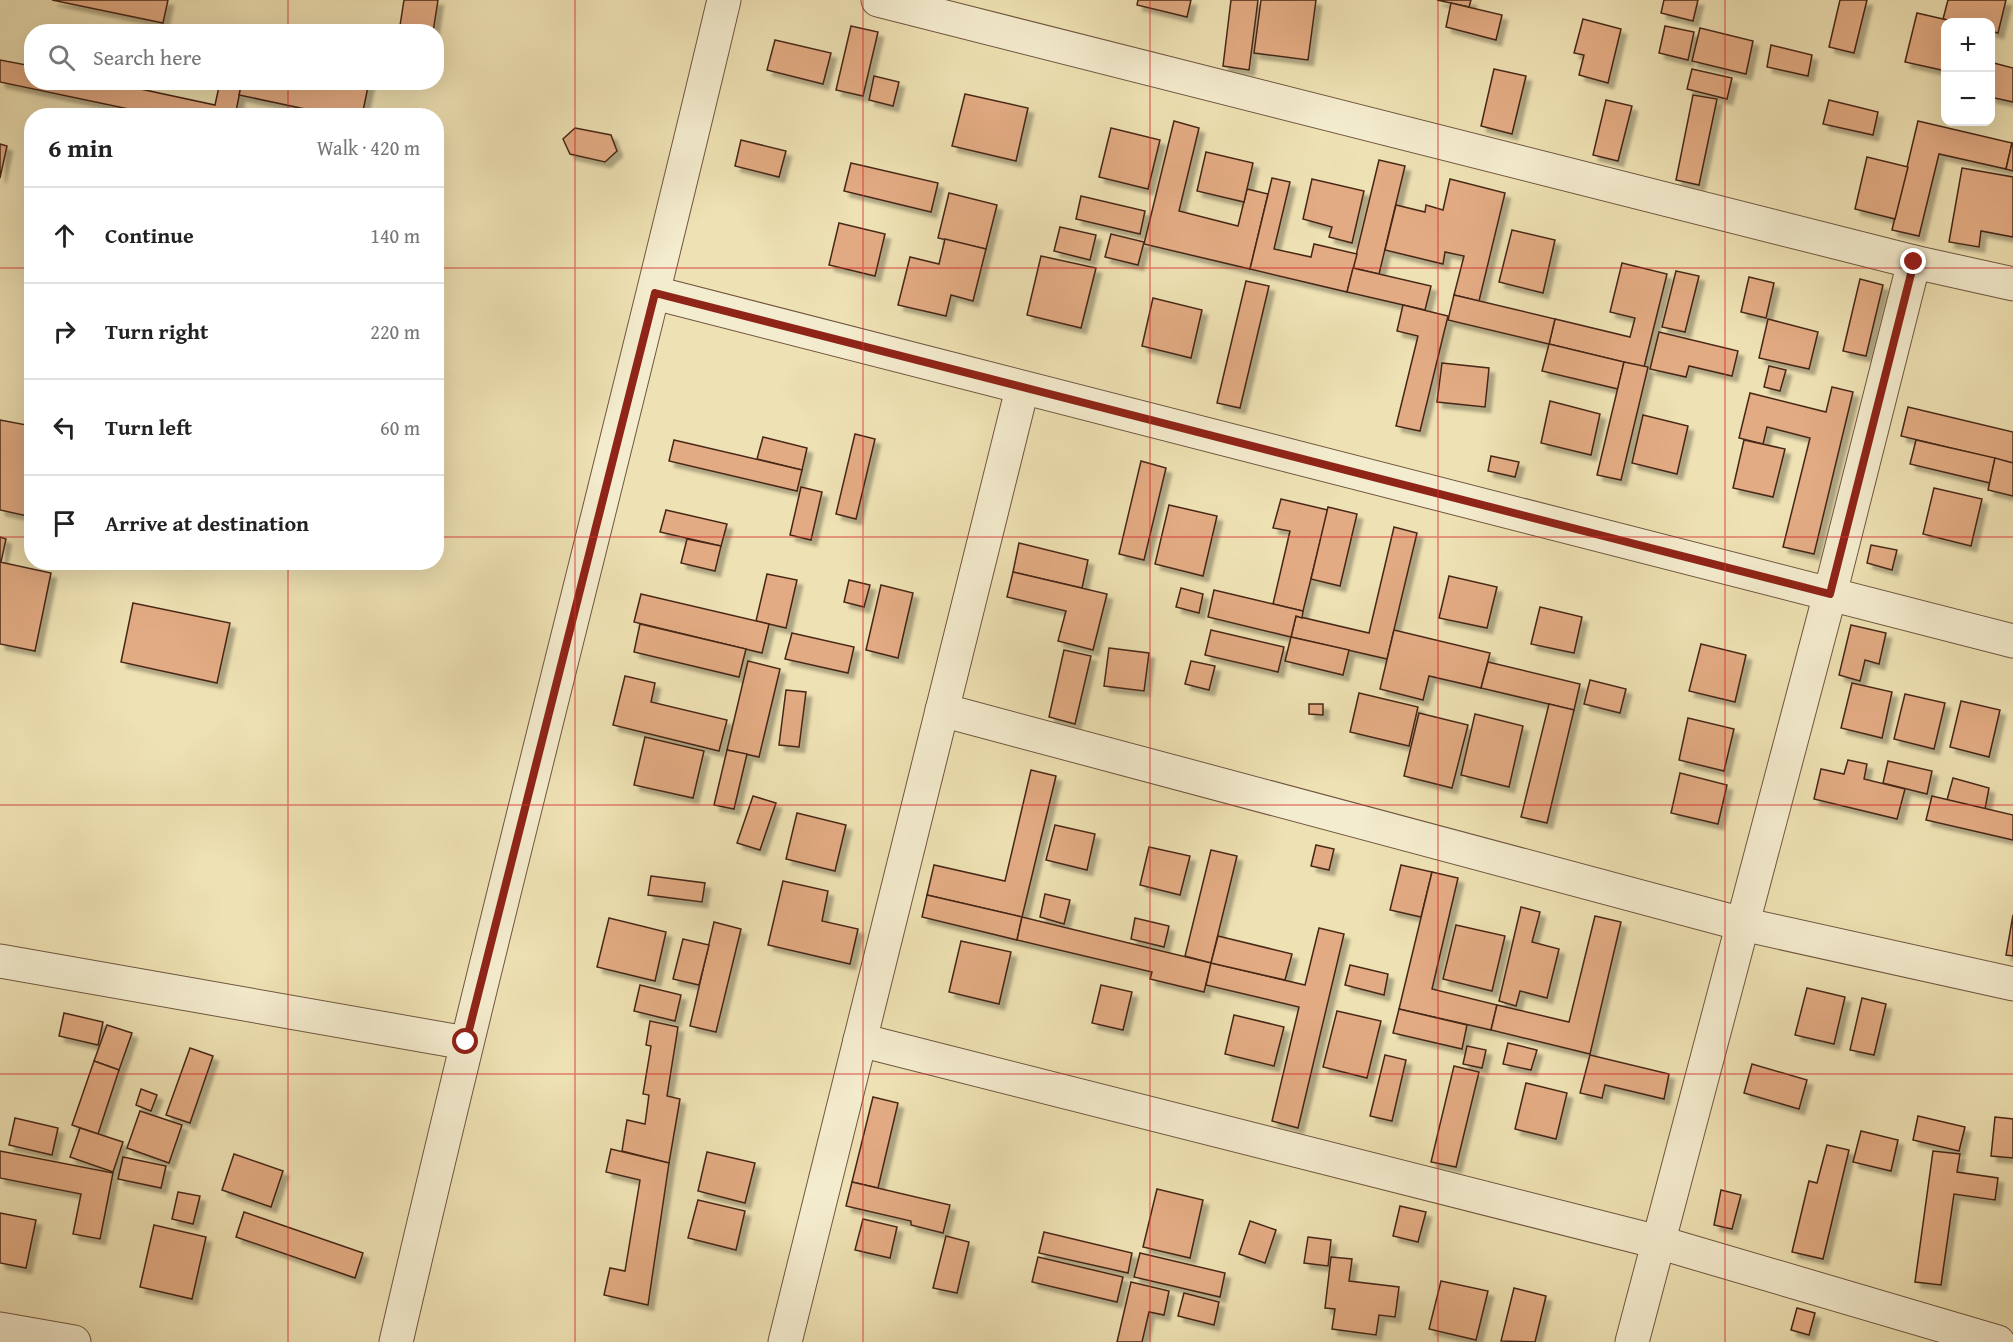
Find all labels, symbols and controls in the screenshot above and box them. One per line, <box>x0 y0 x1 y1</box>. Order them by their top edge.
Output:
map controls <box>1941 18 1995 126</box>
button: + <box>1941 18 1995 72</box>
search box <box>24 24 444 90</box>
icon: search <box>45 41 78 74</box>
text: Search here <box>93 41 202 73</box>
button: − <box>1941 72 1995 126</box>
text: 6 min <box>48 128 113 167</box>
text: Walk · 420 m <box>317 133 420 162</box>
icon: ahead <box>48 219 81 252</box>
text: Continue <box>105 219 194 251</box>
text: 140 m <box>370 221 420 250</box>
route end <box>1900 248 1926 274</box>
icon: right <box>48 315 81 348</box>
text: Turn right <box>105 315 208 347</box>
text: 220 m <box>370 317 420 346</box>
icon: left <box>48 411 81 444</box>
text: Turn left <box>105 411 192 443</box>
text: 60 m <box>380 413 420 442</box>
icon: arrive <box>48 507 81 540</box>
text: Arrive at destination <box>105 507 309 539</box>
route start <box>452 1028 478 1054</box>

